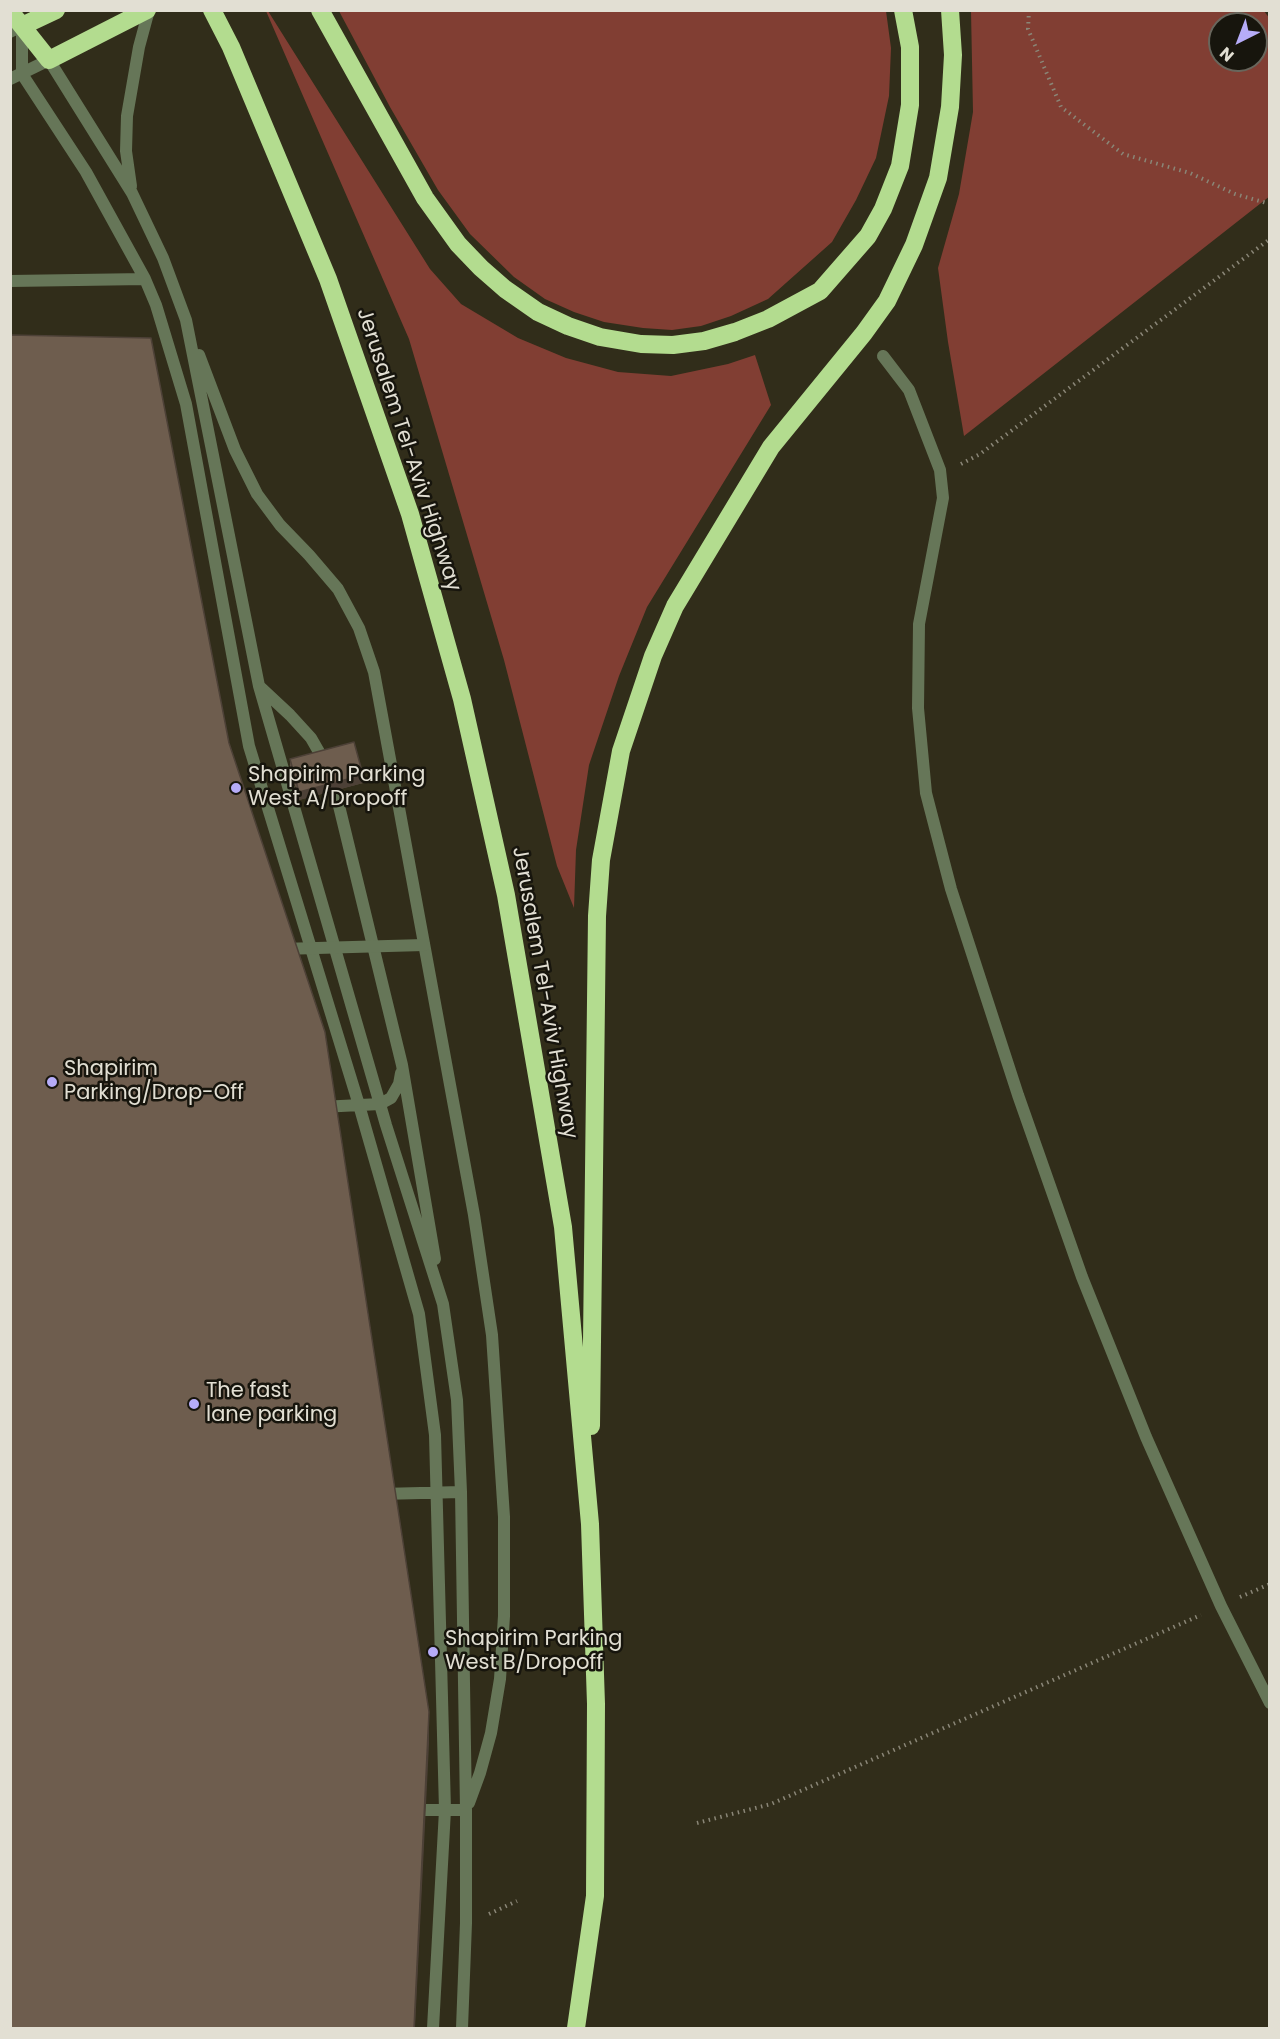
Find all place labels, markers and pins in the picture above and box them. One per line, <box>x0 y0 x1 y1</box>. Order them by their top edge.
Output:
place label: Shapirim Parking West A/Dropoff <box>248 763 425 813</box>
marker: Shapirim Parking West A/Dropoff <box>229 781 243 795</box>
place label: Shapirim Parking/Drop-Off <box>64 1057 244 1107</box>
marker: Shapirim Parking/Drop-Off <box>45 1075 59 1089</box>
place label: The fast lane parking <box>206 1379 337 1429</box>
marker: The fast lane parking <box>187 1397 201 1411</box>
place label: Shapirim Parking West B/Dropoff <box>445 1627 622 1677</box>
marker: Shapirim Parking West B/Dropoff <box>426 1645 440 1659</box>

